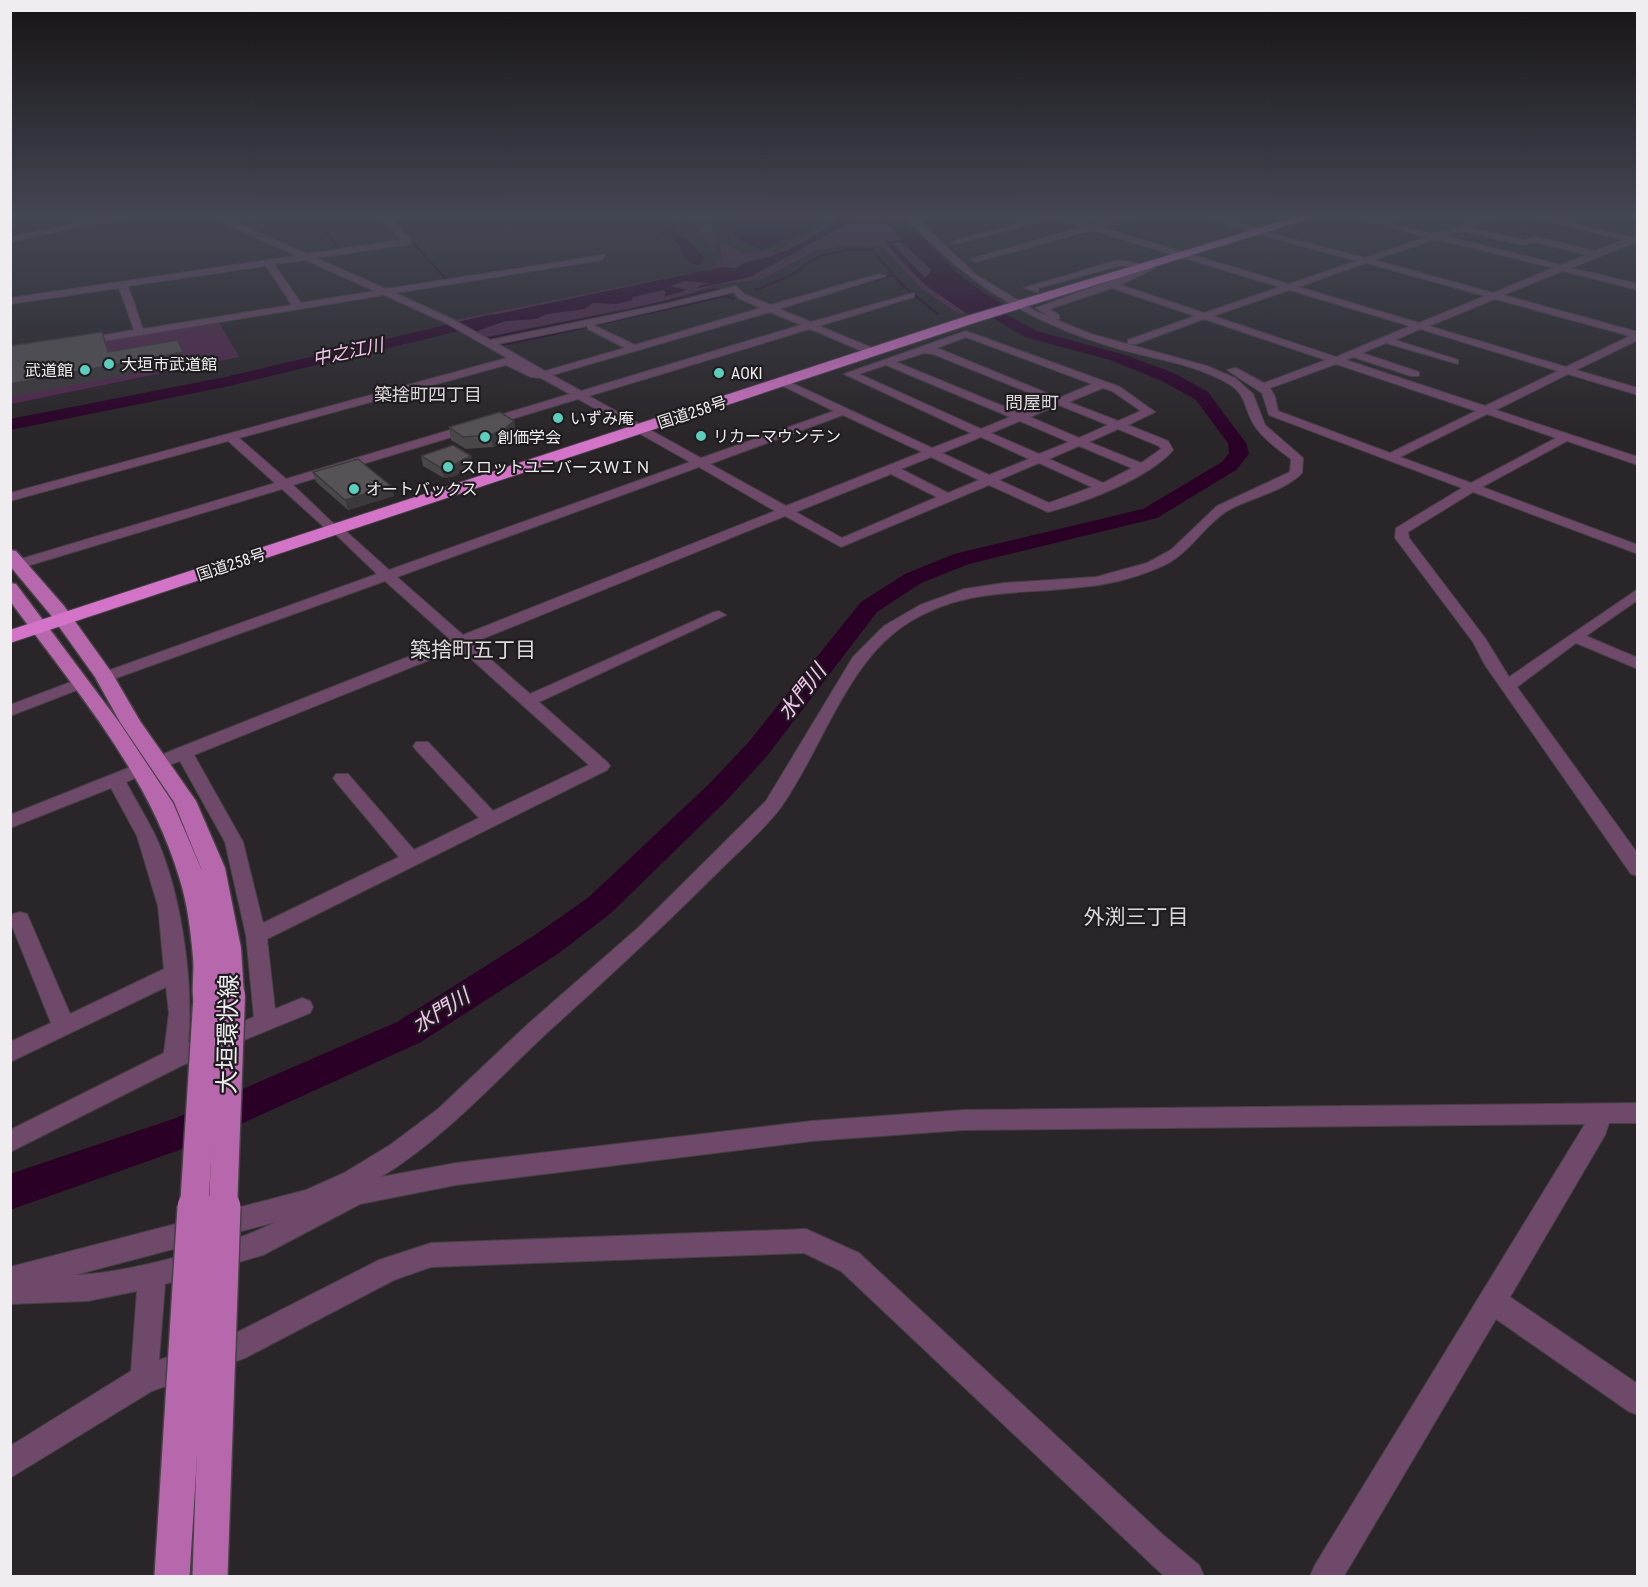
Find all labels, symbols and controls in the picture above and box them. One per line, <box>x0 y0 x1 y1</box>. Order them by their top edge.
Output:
water label: 中之江川 <box>310 333 387 369</box>
place label: 大垣市武道館 <box>121 355 217 374</box>
marker: 大垣市武道館 <box>102 357 116 371</box>
place label: 武道館 <box>25 361 73 380</box>
marker: 武道館 <box>78 363 92 377</box>
place label: AOKI <box>731 364 762 383</box>
marker: AOKI <box>712 366 726 380</box>
district label: 築捨町四丁目 <box>374 384 482 405</box>
street label: 国道258号 <box>655 392 729 433</box>
district label: 問屋町 <box>1005 392 1059 413</box>
place label: いずみ庵 <box>570 409 634 428</box>
marker: いずみ庵 <box>551 411 565 425</box>
place label: リカーマウンテン <box>713 427 841 446</box>
place label: 創価学会 <box>497 428 561 447</box>
marker: リカーマウンテン <box>694 429 708 443</box>
marker: 創価学会 <box>478 430 492 444</box>
place label: スロットユニバースＷＩＮ <box>460 458 651 477</box>
marker: スロットユニバースＷＩＮ <box>441 460 455 474</box>
place label: オートバックス <box>366 480 478 499</box>
marker: オートバックス <box>347 482 361 496</box>
street label: 国道258号 <box>194 544 268 585</box>
district label: 築捨町五丁目 <box>410 638 536 662</box>
water label: 水門川 <box>773 658 832 724</box>
district label: 外渕三丁目 <box>1084 905 1189 929</box>
street label: 大垣環状線 <box>213 974 243 1094</box>
water label: 水門川 <box>408 983 476 1038</box>

